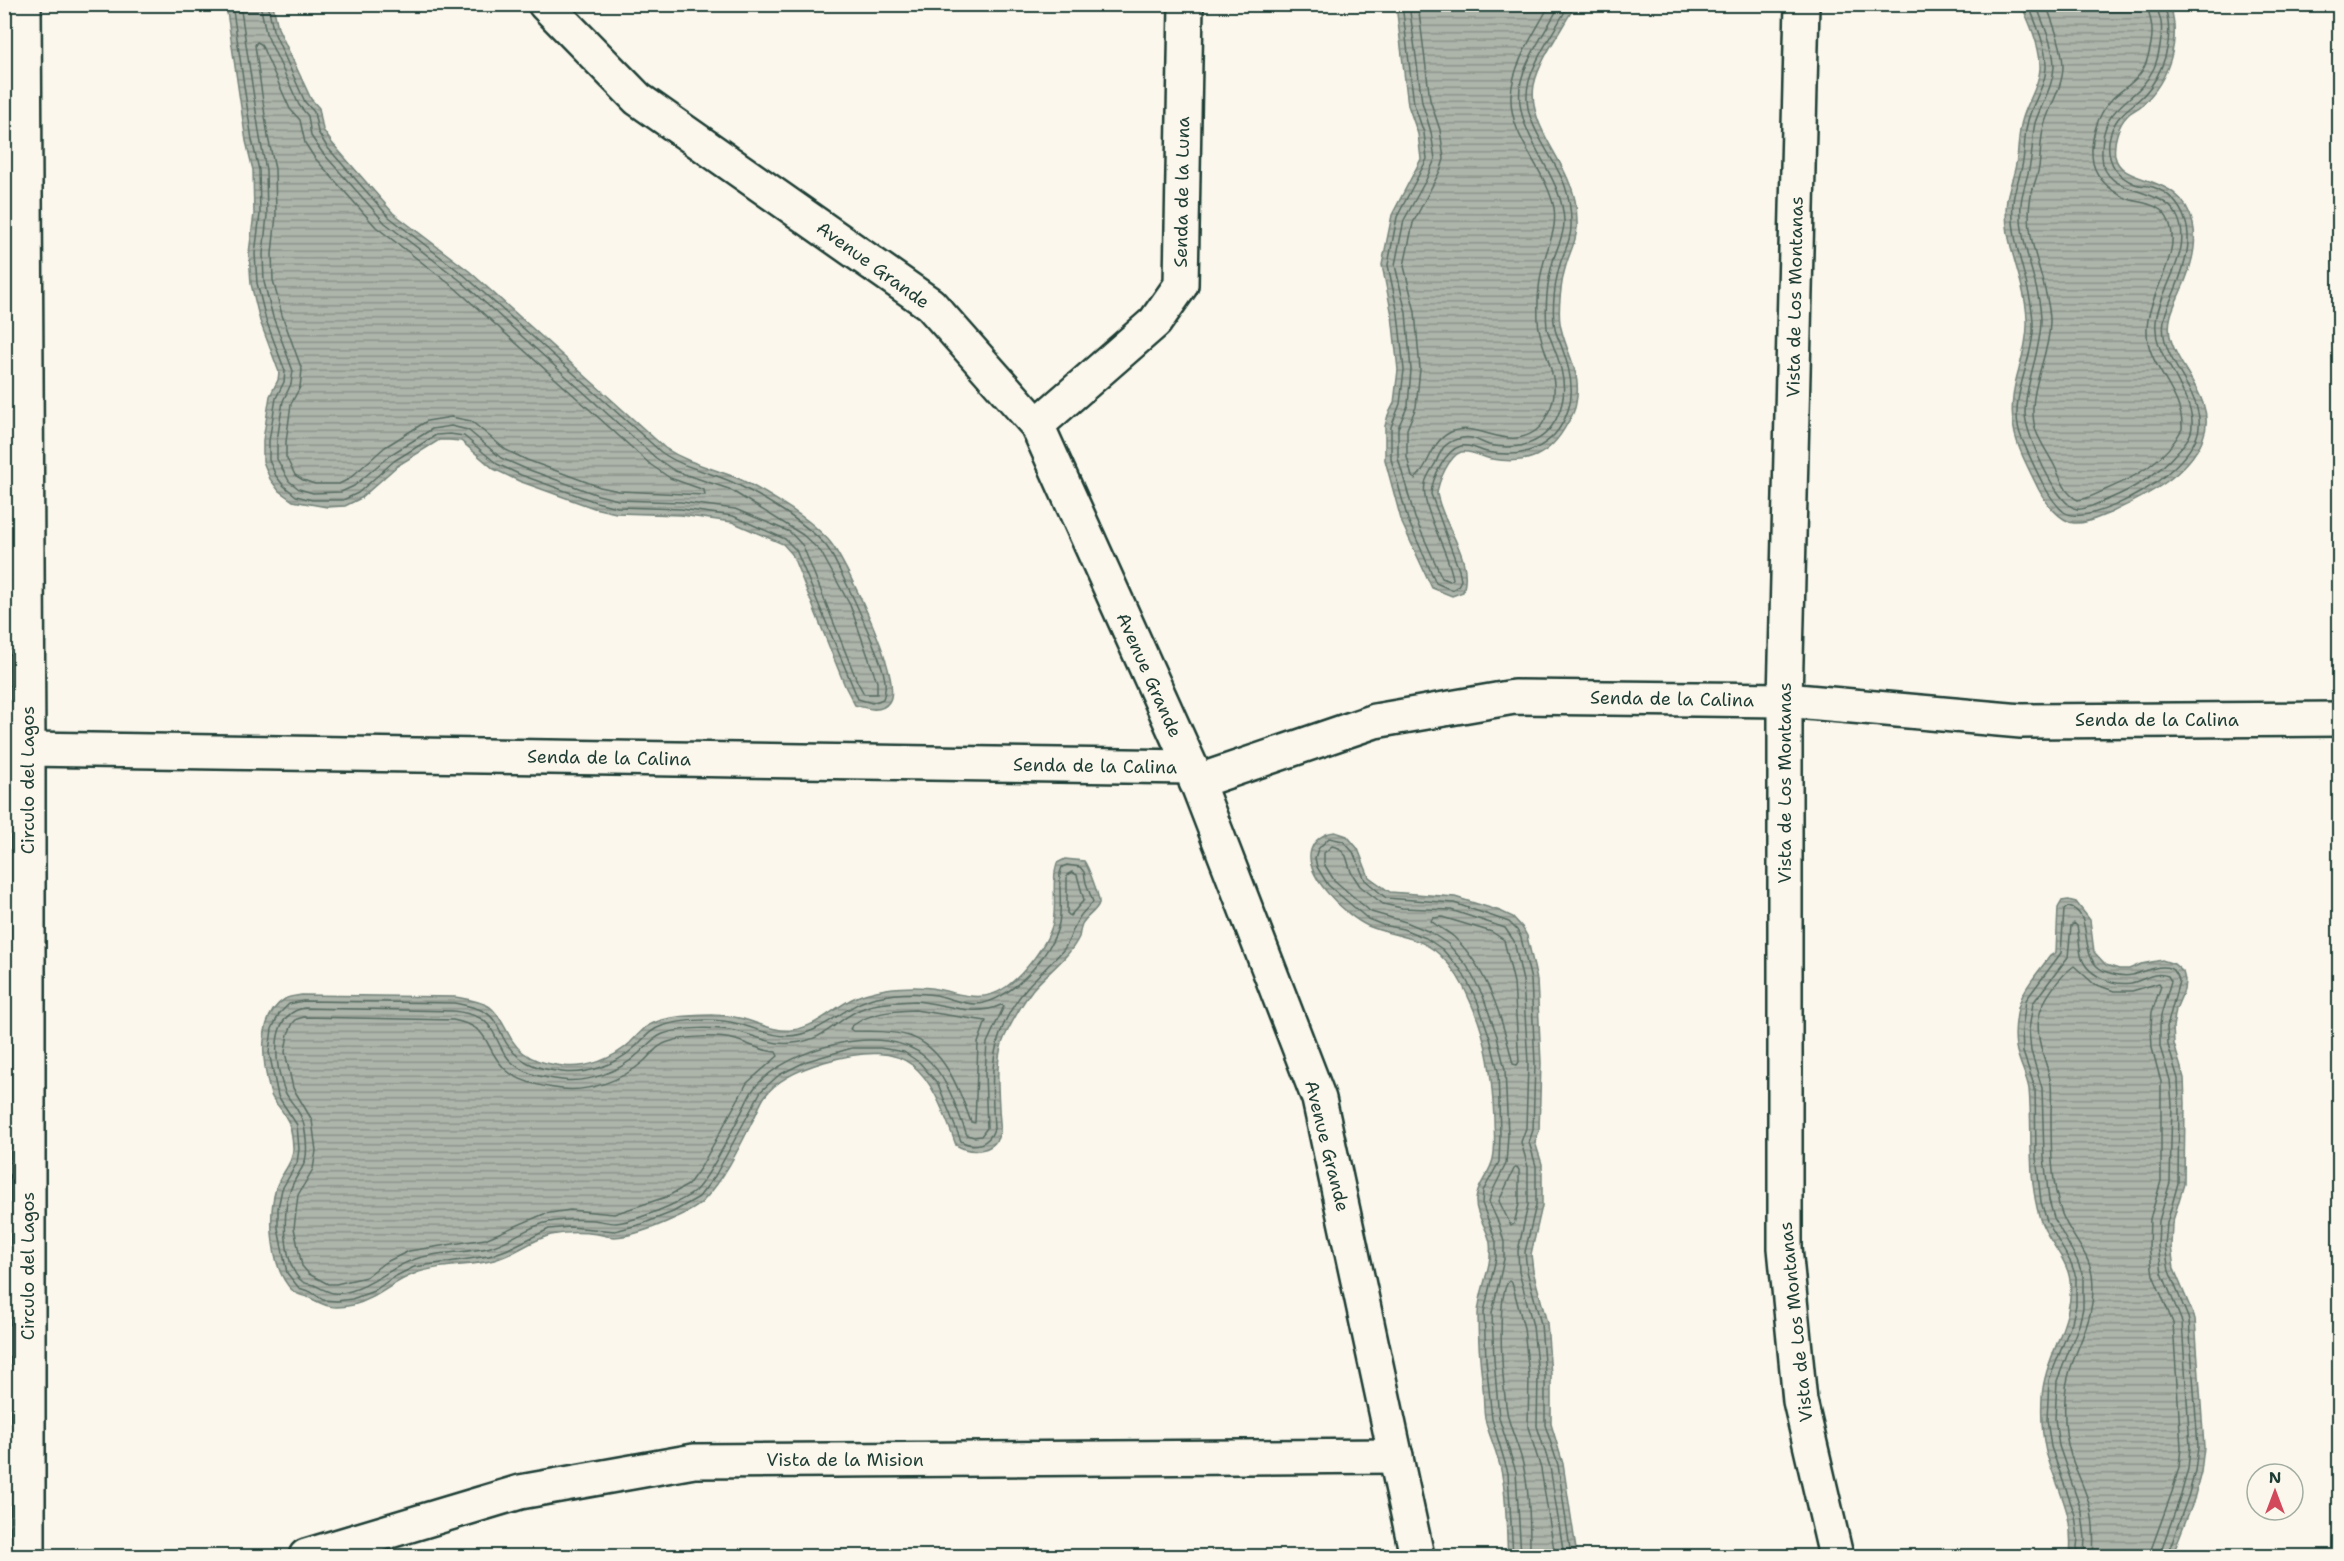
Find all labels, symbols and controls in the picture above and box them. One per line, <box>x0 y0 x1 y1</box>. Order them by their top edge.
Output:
street label: Senda de la Luna <box>1169 116 1195 268</box>
street label: Vista de Los Montanas <box>1781 196 1809 398</box>
street label: Avenue Grande <box>812 216 934 314</box>
street label: Avenue Grande <box>1111 609 1187 741</box>
street label: Vista de Los Montanas <box>1773 682 1797 884</box>
street label: Senda de la Calina <box>1590 686 1754 712</box>
street label: Circulo del Lagos <box>16 706 40 854</box>
street label: Senda de la Calina <box>2075 708 2239 732</box>
street label: Senda de la Calina <box>527 745 691 771</box>
street label: Senda de la Calina <box>1013 753 1177 779</box>
street label: Avenue Grande <box>1299 1078 1355 1214</box>
street label: Circulo del Lagos <box>16 1192 40 1340</box>
street label: Vista de Los Montanas <box>1774 1221 1818 1423</box>
street label: Vista de la Mision <box>766 1448 924 1472</box>
north arrow <box>2245 1462 2305 1522</box>
text: N <box>2269 1467 2281 1488</box>

